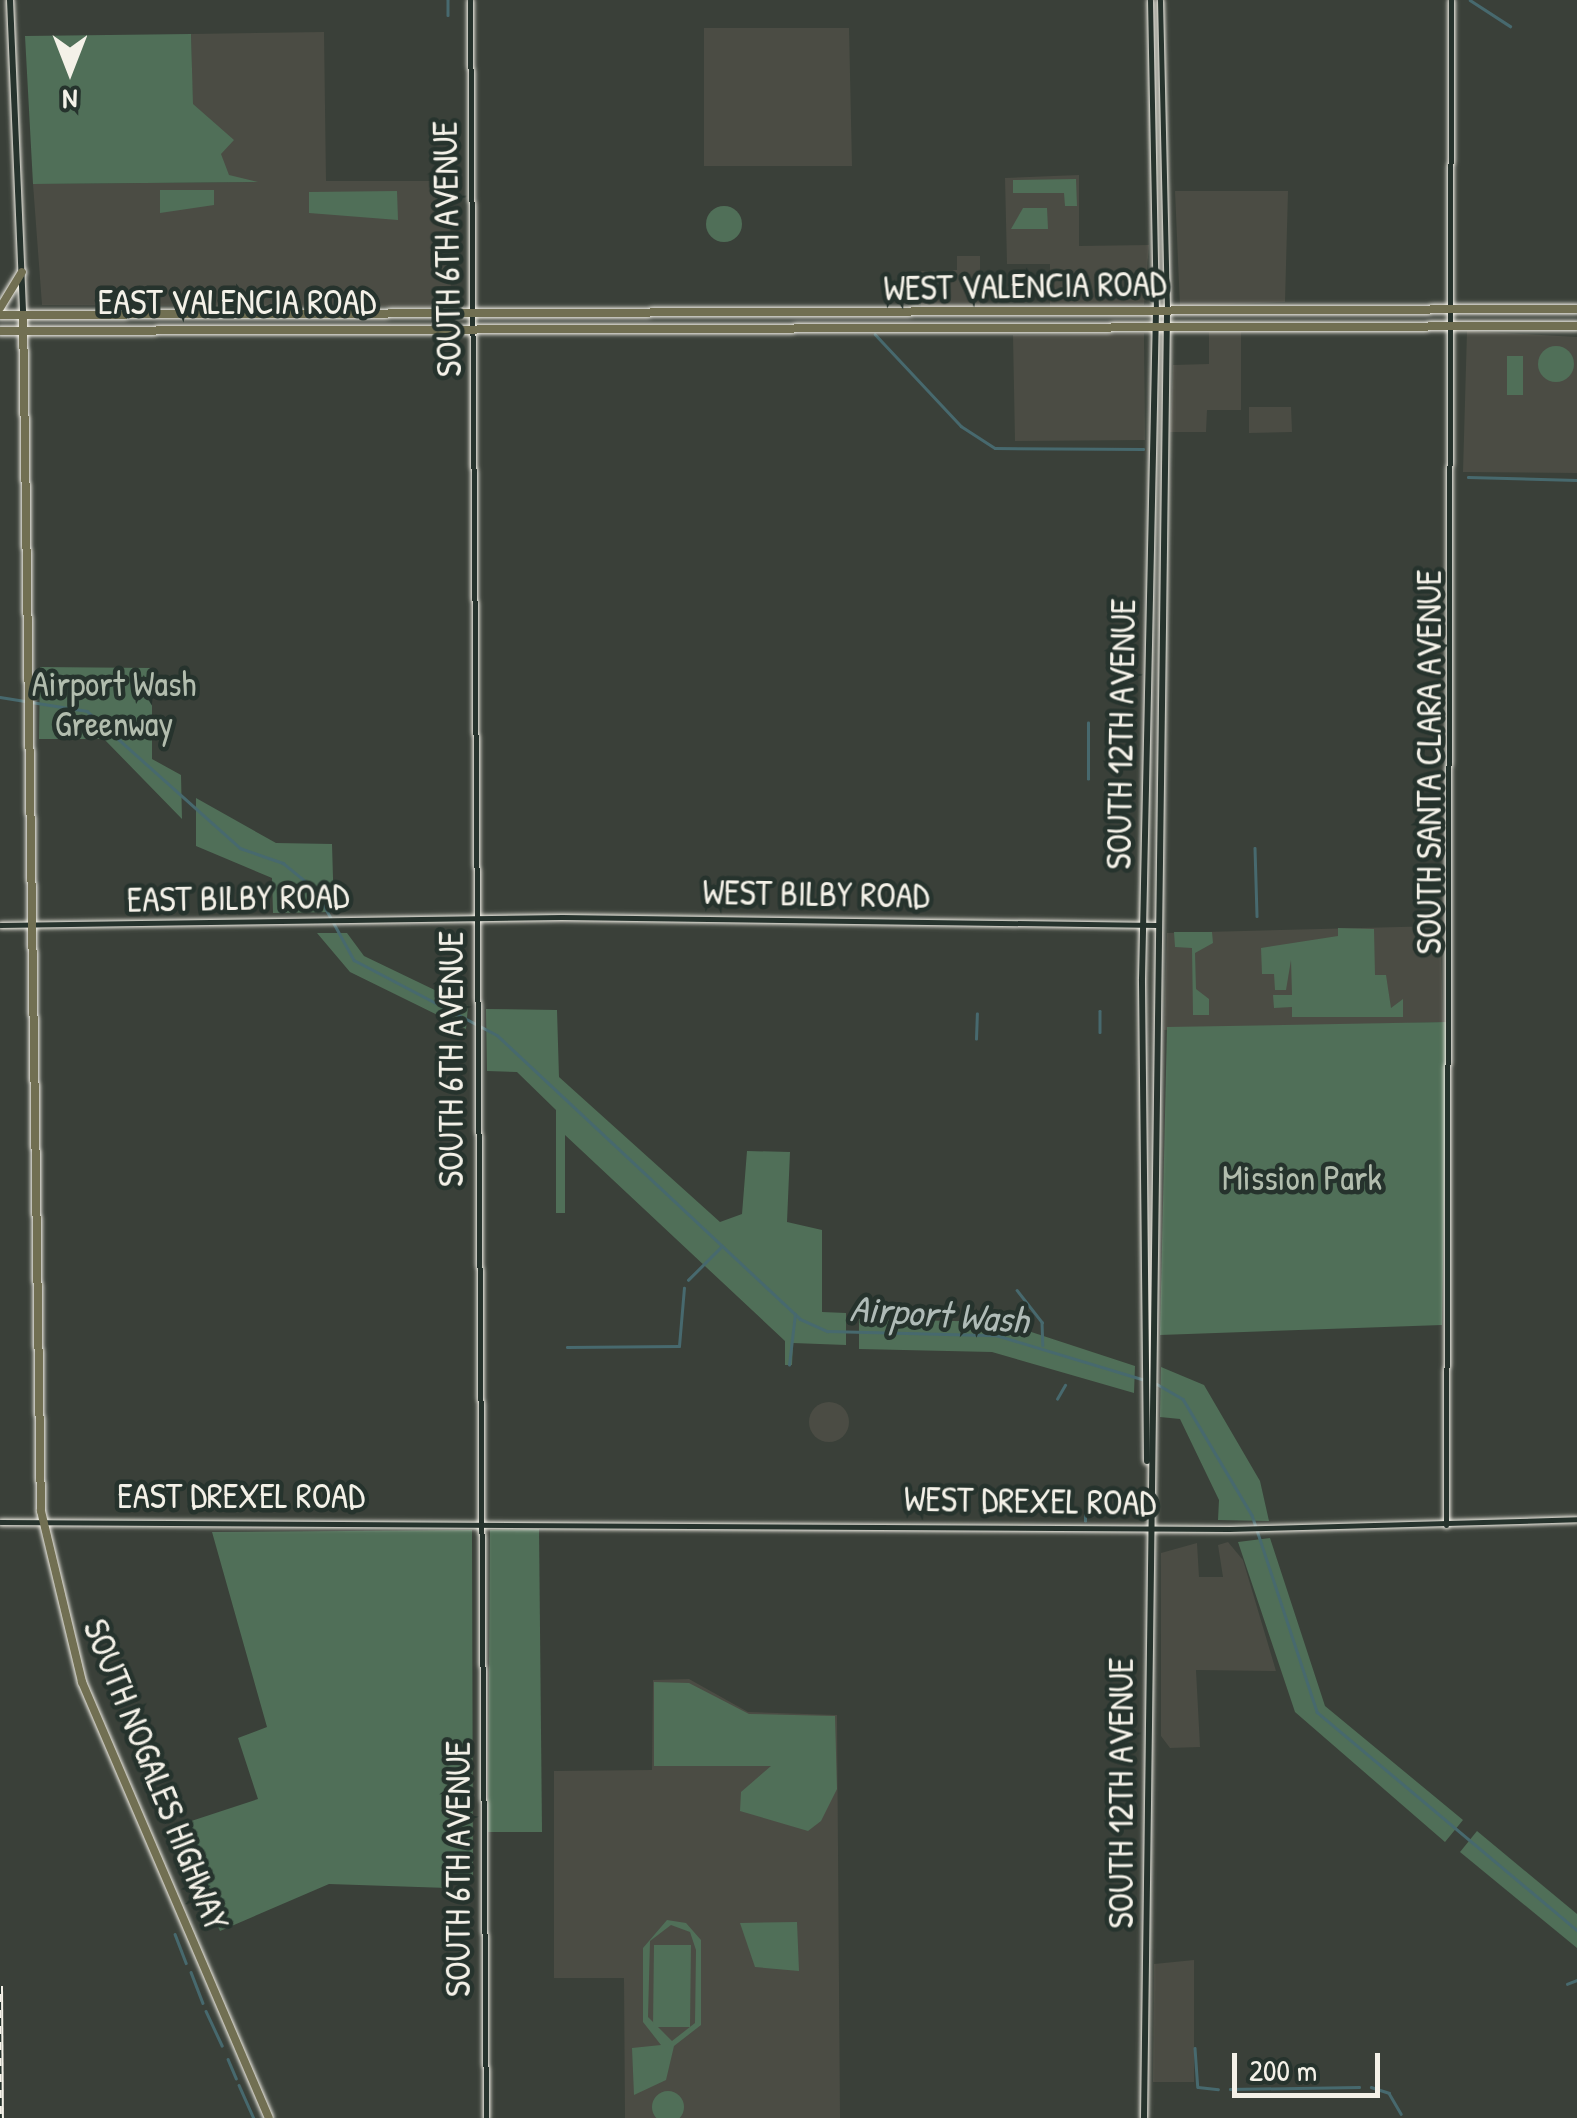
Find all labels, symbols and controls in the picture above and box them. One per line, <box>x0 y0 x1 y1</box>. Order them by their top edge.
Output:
north arrow <box>20 20 120 120</box>
text: N <box>63 81 77 119</box>
street label: SOUTH 6TH AVENUE <box>424 121 470 377</box>
street label: WEST VALENCIA ROAD <box>883 263 1167 309</box>
street label: EAST VALENCIA ROAD <box>98 281 376 323</box>
street label: SOUTH SANTA CLARA AVENUE <box>1408 570 1450 954</box>
street label: SOUTH 12TH AVENUE <box>1098 598 1144 870</box>
park label: Airport Wash Greenway <box>32 663 196 745</box>
street label: WEST BILBY ROAD <box>702 871 930 917</box>
street label: EAST BILBY ROAD <box>126 875 350 921</box>
street label: SOUTH 6TH AVENUE <box>430 931 472 1187</box>
park label: Mission Park <box>1222 1157 1382 1199</box>
water label: Airport Wash <box>848 1285 1030 1343</box>
street label: EAST DREXEL ROAD <box>117 1475 365 1517</box>
street label: WEST DREXEL ROAD <box>904 1478 1156 1524</box>
street label: SOUTH NOGALES HIGHWAY <box>74 1613 238 1937</box>
street label: SOUTH 12TH AVENUE <box>1100 1657 1142 1929</box>
street label: SOUTH 6TH AVENUE <box>437 1741 479 1997</box>
scale bar <box>1237 2033 1384 2095</box>
text: 200 m <box>1249 2050 1317 2090</box>

